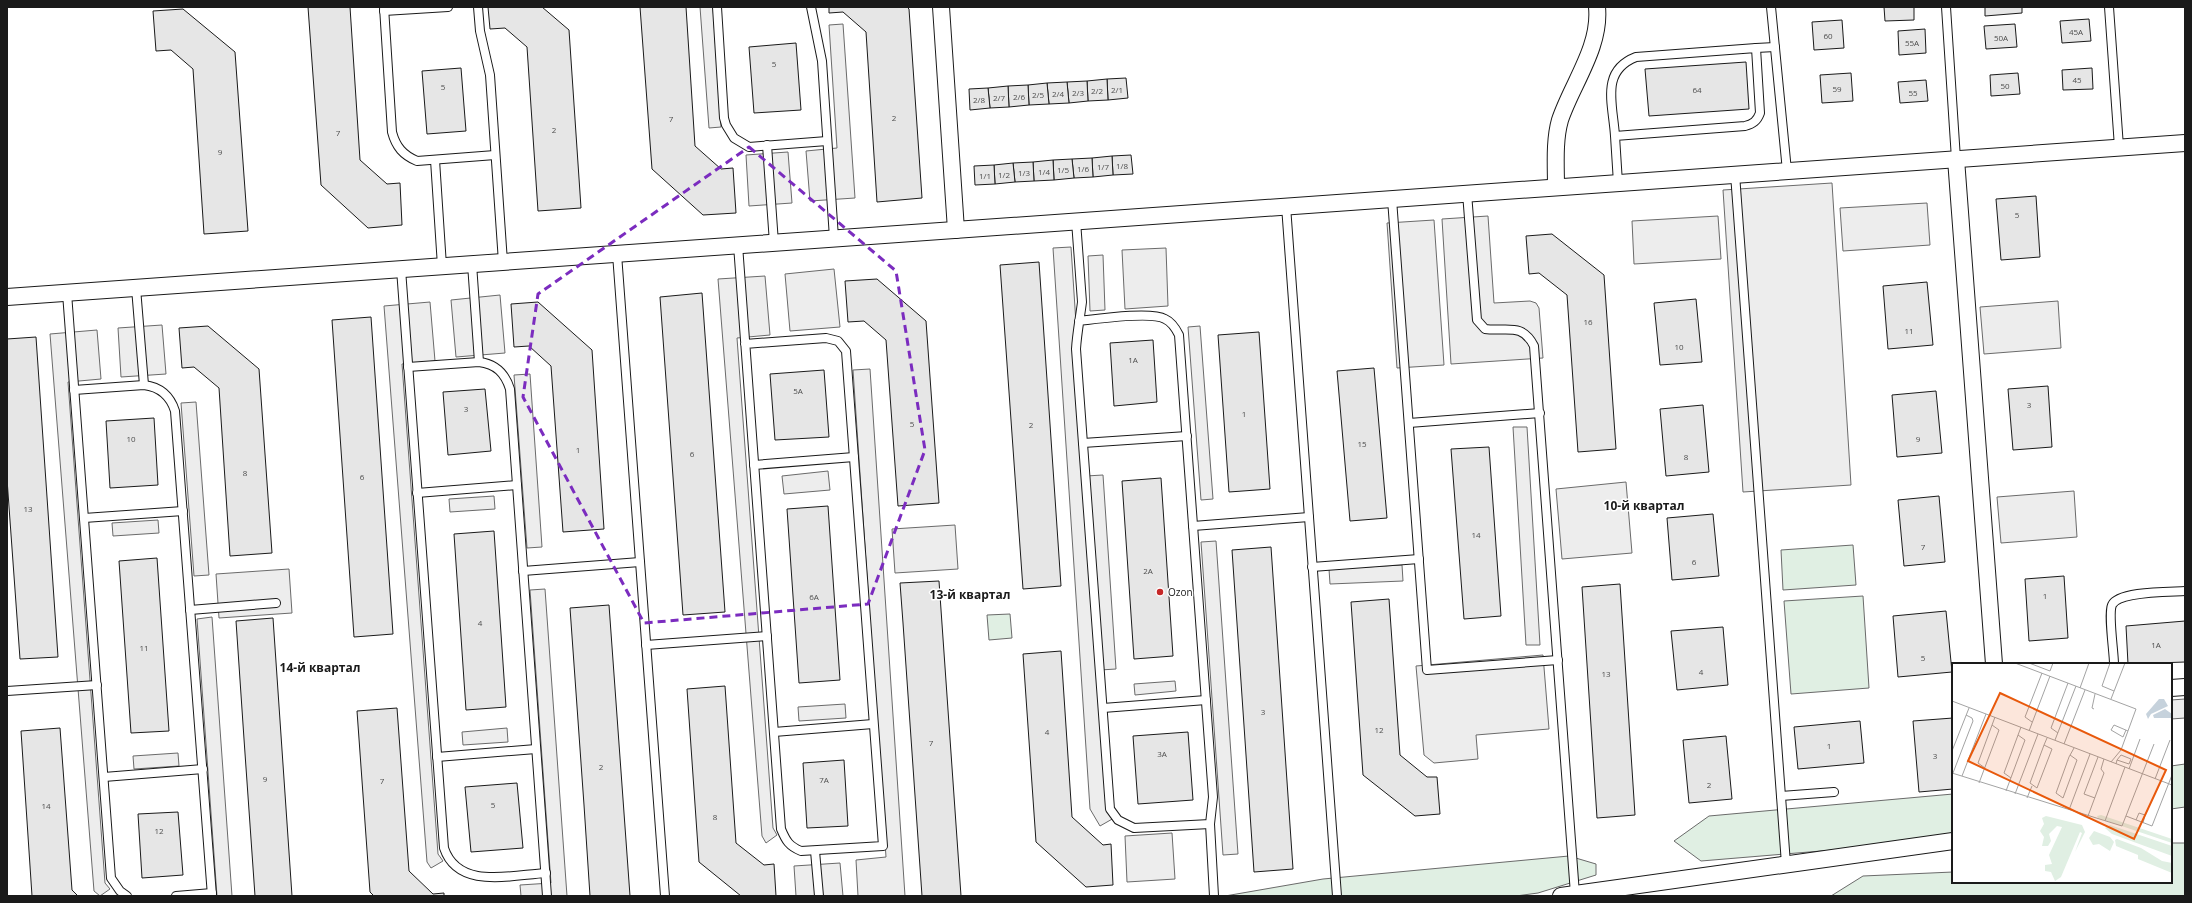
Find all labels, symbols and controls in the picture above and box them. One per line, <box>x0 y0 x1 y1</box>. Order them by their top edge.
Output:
house number: 45А <box>2069 26 2084 37</box>
house number: 60 <box>1823 30 1833 41</box>
house number: 50А <box>1994 32 2009 43</box>
house number: 55А <box>1905 37 1920 48</box>
house number: 5 <box>772 58 777 69</box>
house number: 45 <box>2072 74 2082 85</box>
house number: 50 <box>2000 80 2010 91</box>
house number: 5 <box>441 81 446 92</box>
house number: 59 <box>1832 83 1842 94</box>
house number: 2/1 <box>1111 84 1123 95</box>
house number: 64 <box>1692 84 1702 95</box>
house number: 2/2 <box>1091 85 1103 96</box>
house number: 2/3 <box>1072 87 1084 98</box>
house number: 55 <box>1908 87 1918 98</box>
house number: 2/4 <box>1052 88 1064 99</box>
house number: 2/5 <box>1032 89 1044 100</box>
house number: 2/6 <box>1013 91 1025 102</box>
house number: 2/7 <box>993 92 1005 103</box>
house number: 2/8 <box>973 94 985 105</box>
house number: 2 <box>892 112 897 123</box>
house number: 7 <box>669 113 674 124</box>
house number: 2 <box>552 124 557 135</box>
house number: 7 <box>336 127 341 138</box>
house number: 9 <box>218 146 223 157</box>
house number: 1/8 <box>1116 160 1128 171</box>
house number: 1/7 <box>1097 161 1109 172</box>
house number: 1/6 <box>1077 163 1089 174</box>
house number: 1/5 <box>1057 164 1069 175</box>
house number: 1/4 <box>1038 166 1050 177</box>
house number: 1/3 <box>1018 167 1030 178</box>
house number: 1/2 <box>998 169 1010 180</box>
house number: 1/1 <box>979 170 991 181</box>
house number: 5 <box>2015 209 2020 220</box>
house number: 16 <box>1583 316 1593 327</box>
house number: 11 <box>1904 325 1914 336</box>
house number: 10 <box>1674 341 1684 352</box>
house number: 1А <box>1128 354 1139 365</box>
house number: 5А <box>793 385 804 396</box>
house number: 3 <box>2027 399 2032 410</box>
house number: 3 <box>464 403 469 414</box>
house number: 1 <box>1242 408 1246 419</box>
house number: 5 <box>910 418 915 429</box>
house number: 2 <box>1029 419 1034 430</box>
house number: 10 <box>126 433 136 444</box>
house number: 9 <box>1916 433 1921 444</box>
house number: 15 <box>1357 438 1367 449</box>
house number: 1 <box>576 444 580 455</box>
house number: 6 <box>690 448 695 459</box>
house number: 8 <box>1684 451 1689 462</box>
house number: 8 <box>243 467 248 478</box>
house number: 6 <box>360 471 365 482</box>
district label: 10-й квартал <box>1604 497 1684 514</box>
house number: 13 <box>23 503 33 514</box>
house number: 14 <box>1471 529 1481 540</box>
house number: 7 <box>1921 541 1926 552</box>
house number: 6 <box>1692 556 1697 567</box>
house number: 2А <box>1143 565 1154 576</box>
place label: Ozon <box>1168 585 1193 599</box>
district label: 13-й квартал <box>930 586 1010 603</box>
marker: Ozon <box>1155 587 1165 597</box>
house number: 1 <box>2043 590 2047 601</box>
house number: 6А <box>809 591 820 602</box>
house number: 4 <box>478 617 483 628</box>
house number: 1А <box>2151 639 2162 650</box>
house number: 11 <box>139 642 149 653</box>
house number: 5 <box>1921 652 1926 663</box>
district label: 14-й квартал <box>280 659 360 676</box>
inset map <box>1952 663 2172 883</box>
house number: 4 <box>1699 666 1704 677</box>
house number: 13 <box>1601 668 1611 679</box>
house number: 3 <box>1261 706 1266 717</box>
house number: 12 <box>1374 724 1384 735</box>
house number: 4 <box>1045 726 1050 737</box>
house number: 7 <box>929 737 934 748</box>
house number: 1 <box>1827 740 1831 751</box>
house number: 3А <box>1157 748 1168 759</box>
house number: 3 <box>1933 750 1938 761</box>
house number: 2 <box>599 761 604 772</box>
house number: 9 <box>263 773 268 784</box>
house number: 7А <box>819 774 830 785</box>
house number: 7 <box>380 775 385 786</box>
house number: 2 <box>1707 779 1712 790</box>
house number: 5 <box>491 799 496 810</box>
house number: 14 <box>41 800 51 811</box>
house number: 8 <box>713 811 718 822</box>
house number: 12 <box>154 825 164 836</box>

